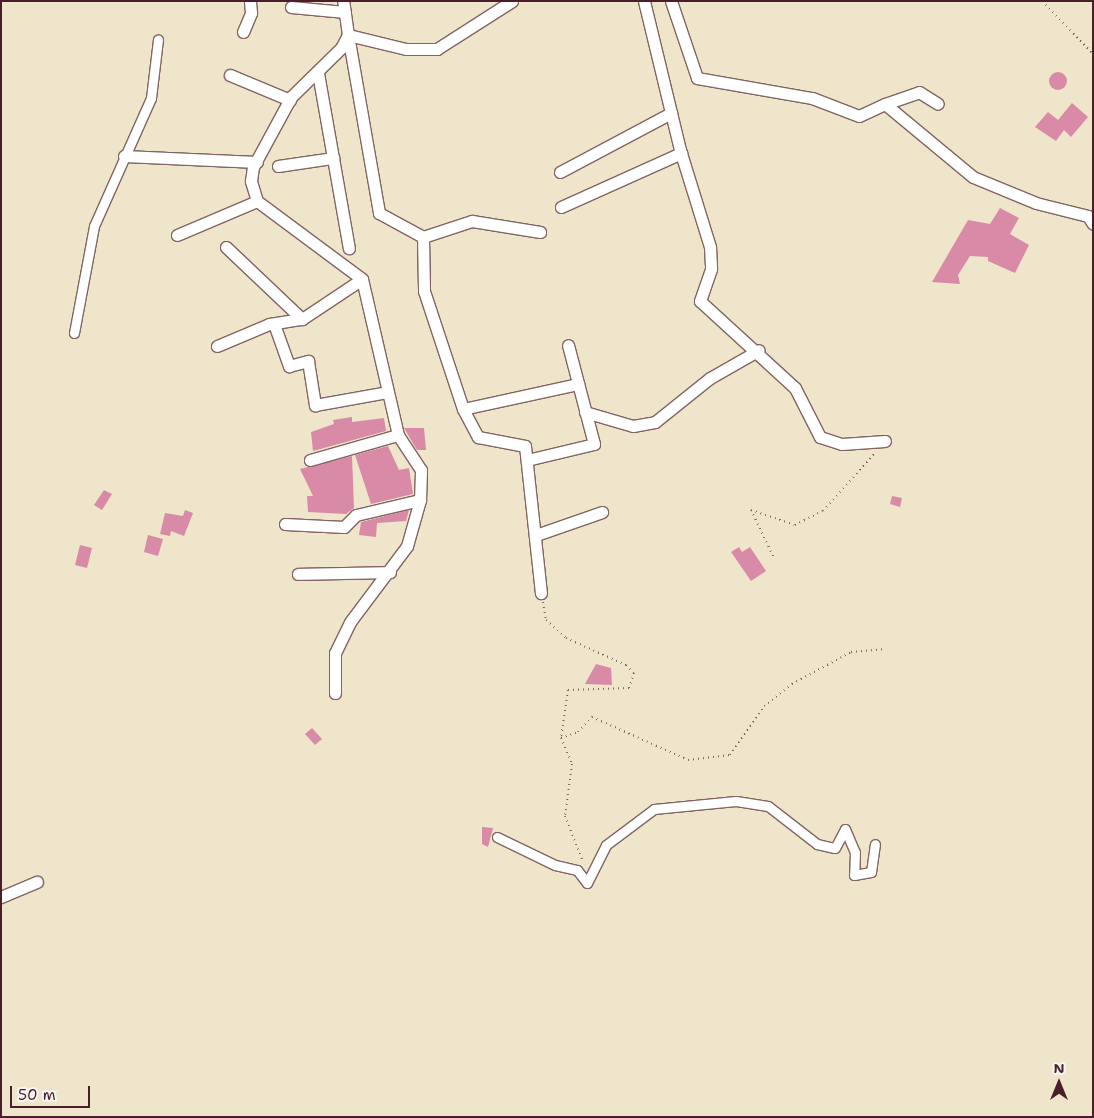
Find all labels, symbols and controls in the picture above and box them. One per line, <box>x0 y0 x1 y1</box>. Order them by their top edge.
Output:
north arrow <box>1034 1058 1084 1108</box>
text: N <box>1053 1059 1065 1077</box>
scale bar <box>12 1076 92 1108</box>
text: 50 m <box>18 1085 56 1105</box>

